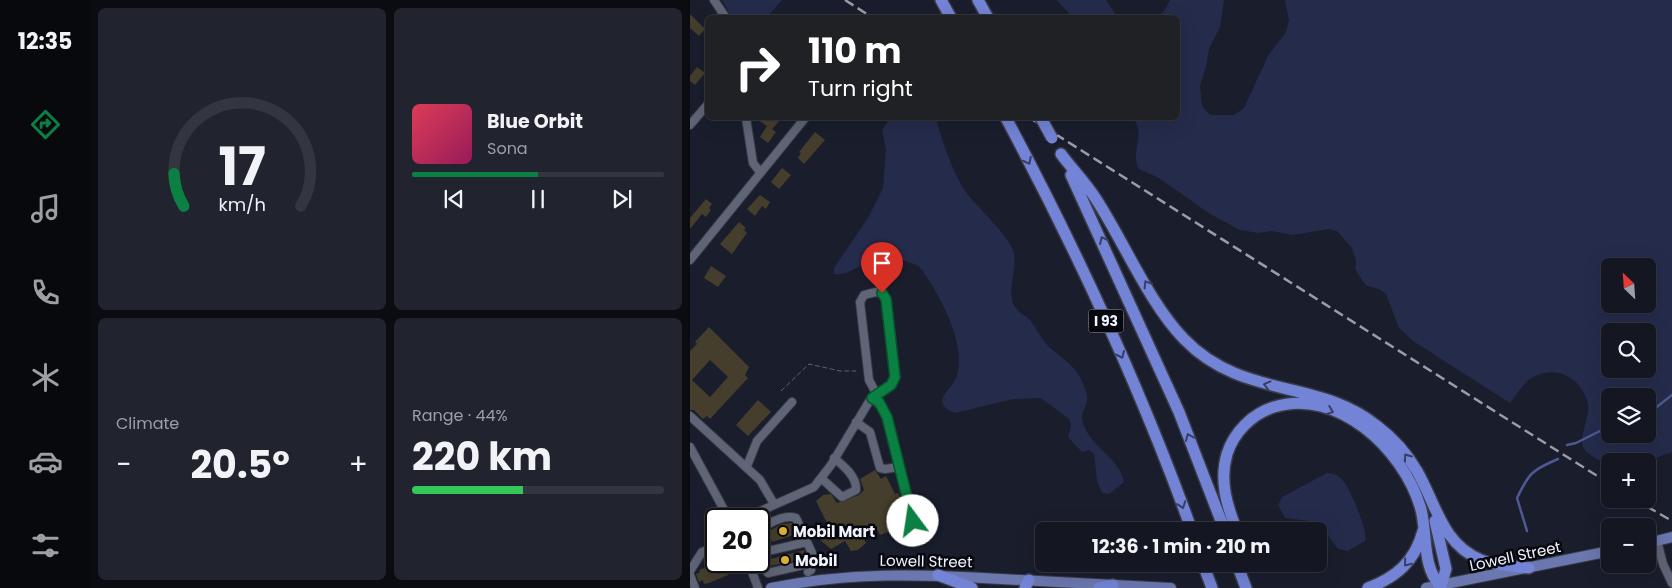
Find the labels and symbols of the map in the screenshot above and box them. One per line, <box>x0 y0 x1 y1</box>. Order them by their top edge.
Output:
one-way arrow <box>1022 156 1032 165</box>
one-way arrow <box>1098 236 1109 245</box>
pin <box>861 242 903 293</box>
north arrow <box>1601 258 1656 312</box>
one-way arrow <box>1143 281 1153 290</box>
road number: I 93 <box>1088 310 1124 332</box>
one-way arrow <box>1114 350 1125 359</box>
one-way arrow <box>1262 380 1271 391</box>
one-way arrow <box>1326 405 1334 415</box>
one-way arrow <box>1185 433 1195 441</box>
one-way arrow <box>1404 453 1413 463</box>
position arrow <box>886 494 938 546</box>
one-way arrow <box>1176 500 1186 509</box>
speed limit sign: 20 <box>705 508 770 573</box>
place label: Mobil Mart <box>793 521 875 542</box>
marker: Mobil Mart <box>777 525 789 537</box>
street label: Lowell Street <box>1467 536 1563 576</box>
place label: Mobil <box>795 550 837 571</box>
street label: Lowell Street <box>879 550 973 572</box>
marker: Mobil <box>779 554 791 566</box>
one-way arrow <box>1403 558 1412 567</box>

